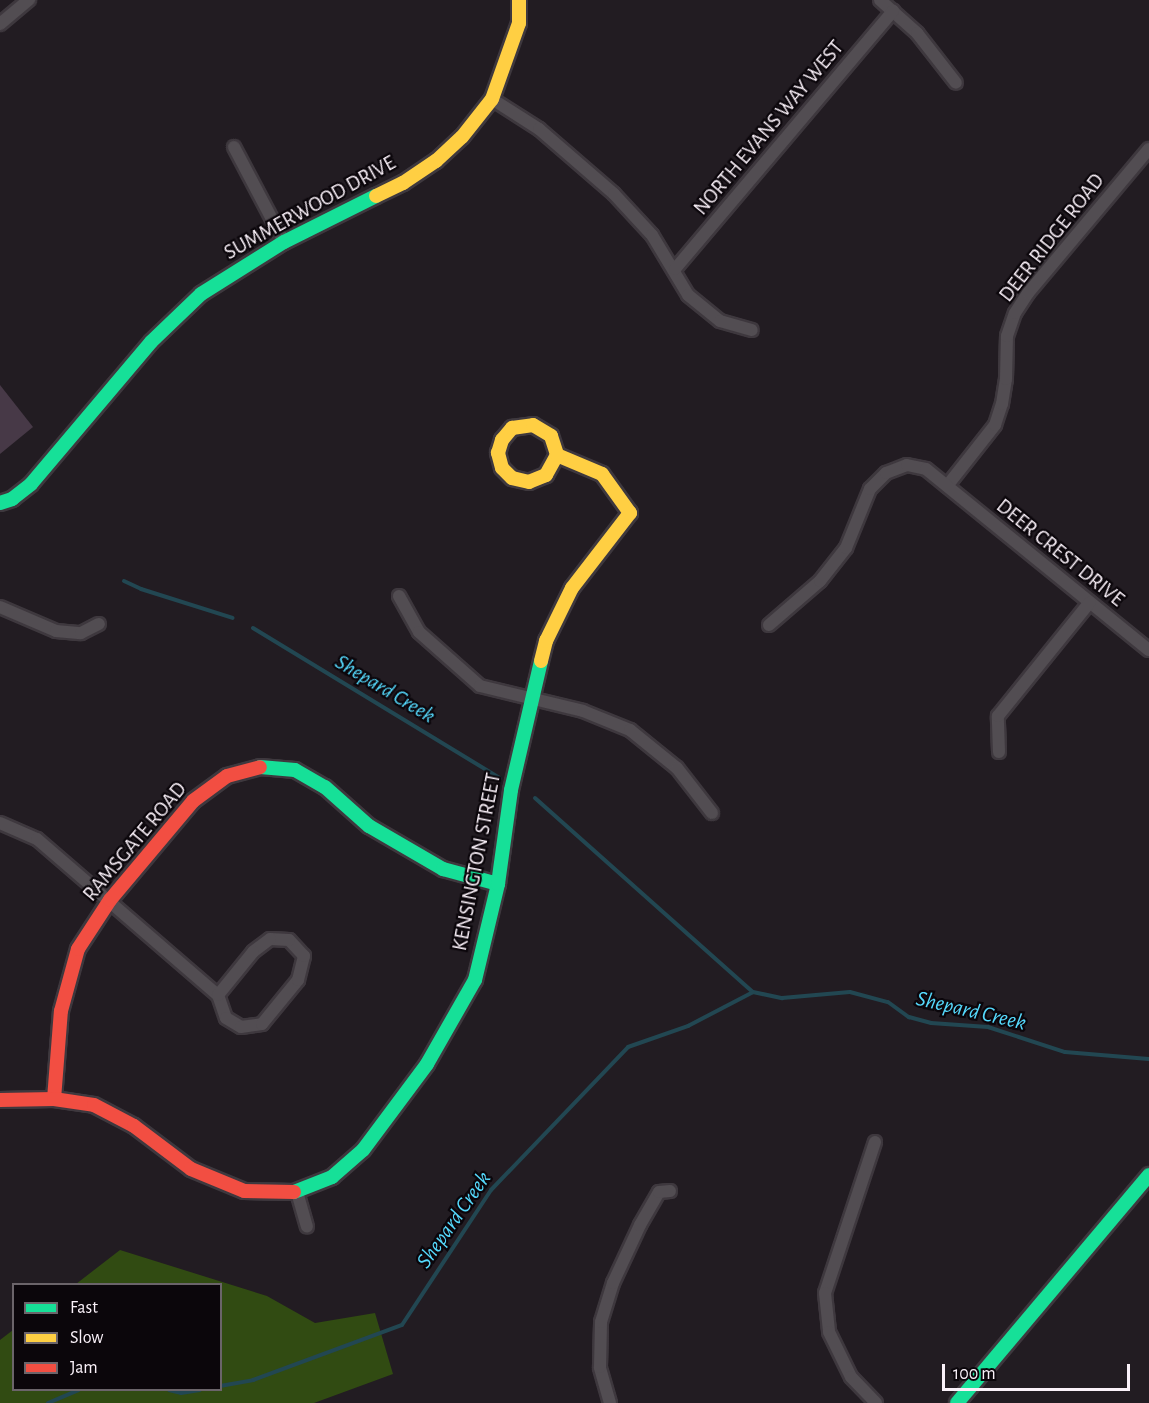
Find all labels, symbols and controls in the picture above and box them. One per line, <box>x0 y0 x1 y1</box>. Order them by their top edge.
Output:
street label: NORTH EVANS WAY WEST <box>689 35 849 221</box>
street label: SUMMERWOOD DRIVE <box>220 150 400 266</box>
street label: DEER RIDGE ROAD <box>994 169 1110 307</box>
street label: DEER CREST DRIVE <box>991 494 1129 612</box>
water label: Shepard Creek <box>330 649 440 729</box>
street label: KENSINGTON STREET <box>447 771 507 953</box>
street label: RAMSGATE ROAD <box>78 777 192 907</box>
water label: Shepard Creek <box>913 986 1029 1036</box>
water label: Shepard Creek <box>411 1167 497 1273</box>
legend <box>12 1283 222 1391</box>
text: Fast <box>70 1299 98 1317</box>
text: Slow <box>70 1329 103 1347</box>
scale bar <box>945 1352 1132 1390</box>
text: Jam <box>70 1359 98 1377</box>
text: 100 m <box>953 1365 996 1383</box>

